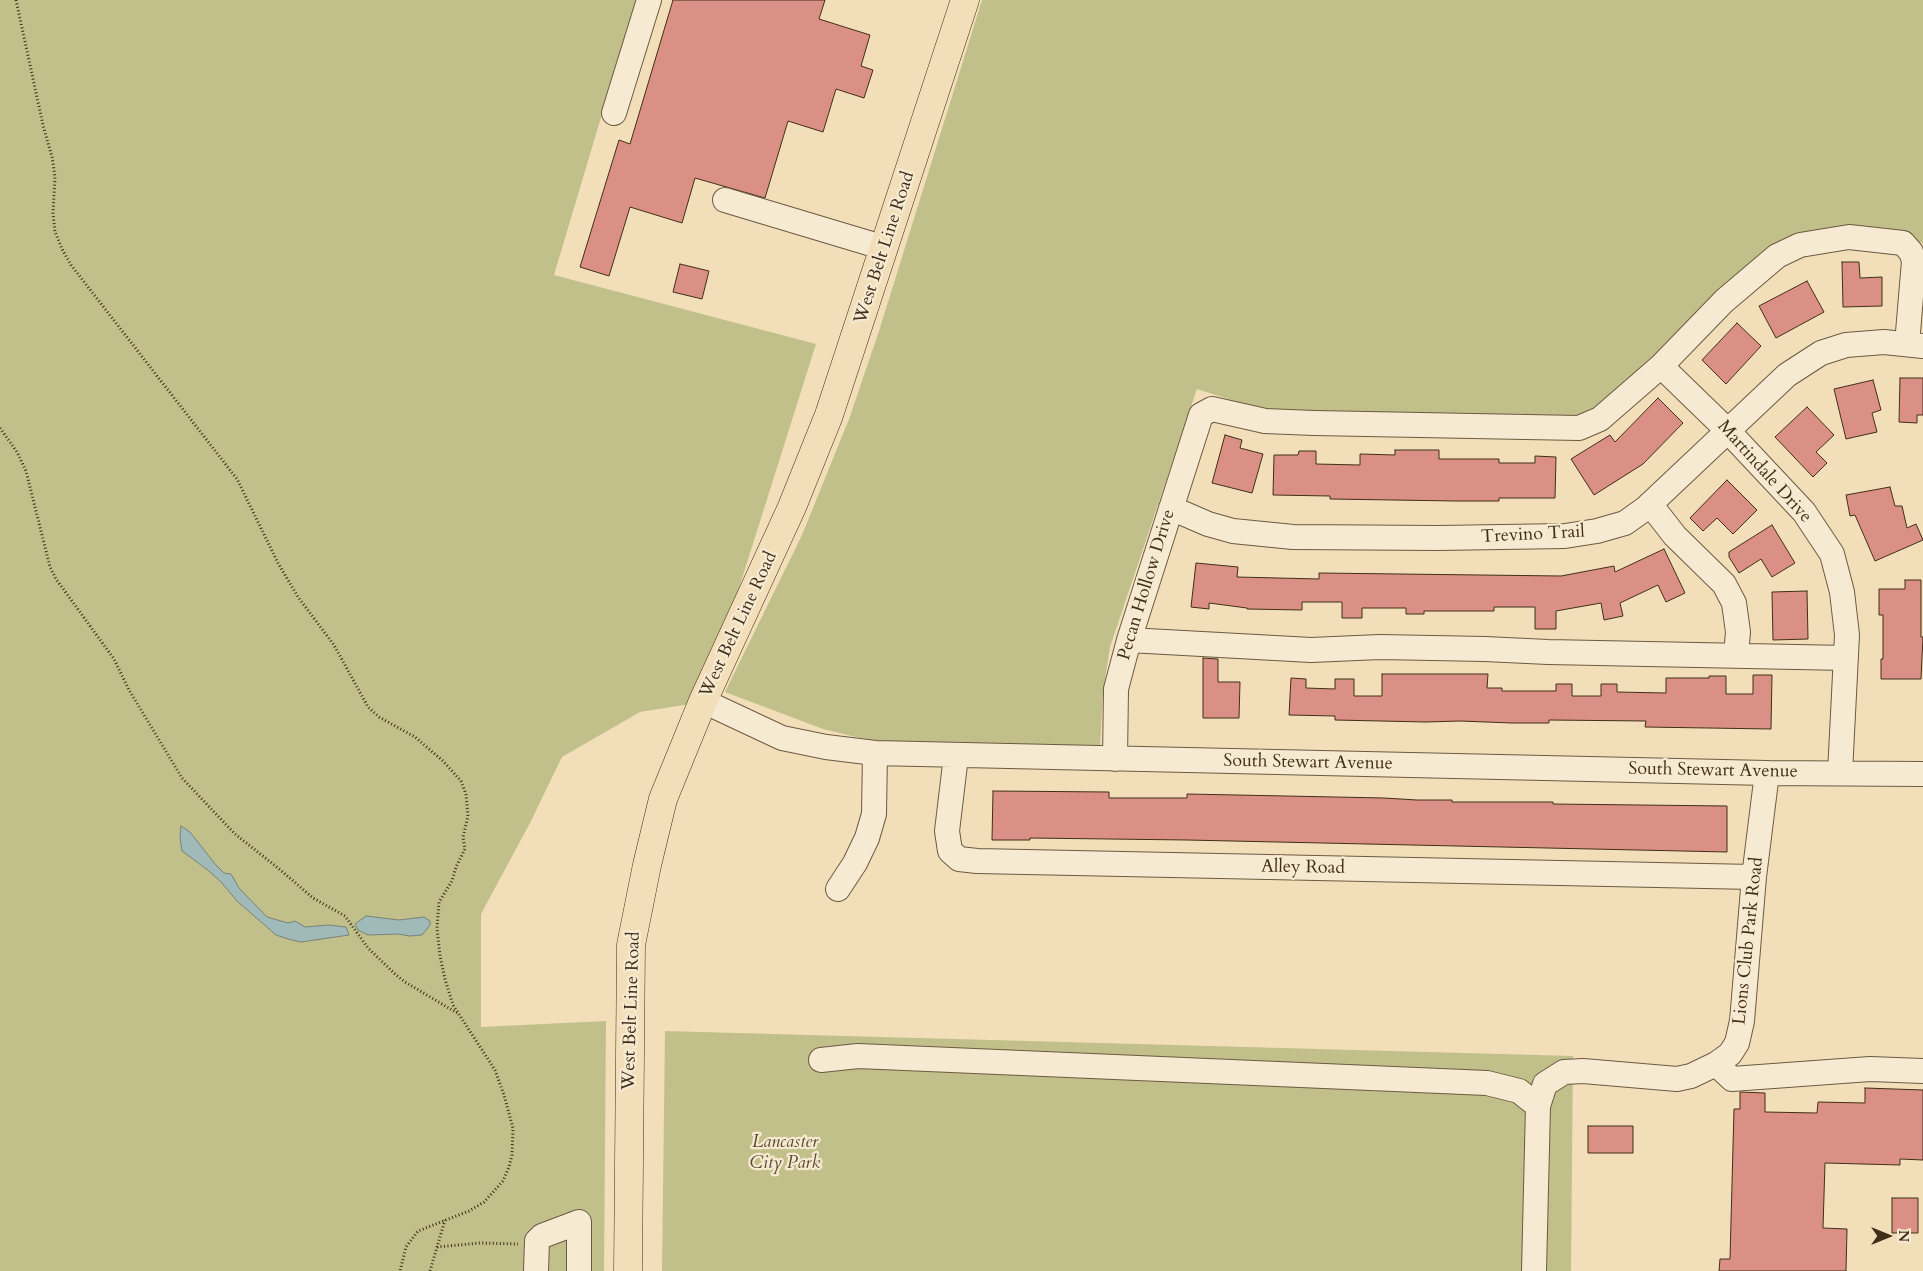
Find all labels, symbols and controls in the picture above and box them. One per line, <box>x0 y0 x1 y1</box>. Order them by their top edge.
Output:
street label: West Belt Line Road <box>850 169 920 327</box>
street label: Martindale Drive <box>1712 416 1816 528</box>
street label: Pecan Hollow Drive <box>1114 507 1180 663</box>
street label: Trevino Trail <box>1480 521 1586 549</box>
street label: West Belt Line Road <box>696 548 782 702</box>
street label: South Stewart Avenue <box>1223 751 1393 775</box>
street label: South Stewart Avenue <box>1628 759 1798 783</box>
street label: Alley Road <box>1261 856 1345 880</box>
street label: Lions Club Park Road <box>1729 856 1769 1026</box>
street label: West Belt Line Road <box>618 931 646 1091</box>
park label: Lancaster City Park <box>750 1132 820 1174</box>
north arrow <box>1863 1211 1913 1261</box>
text: N <box>1894 1230 1913 1242</box>

